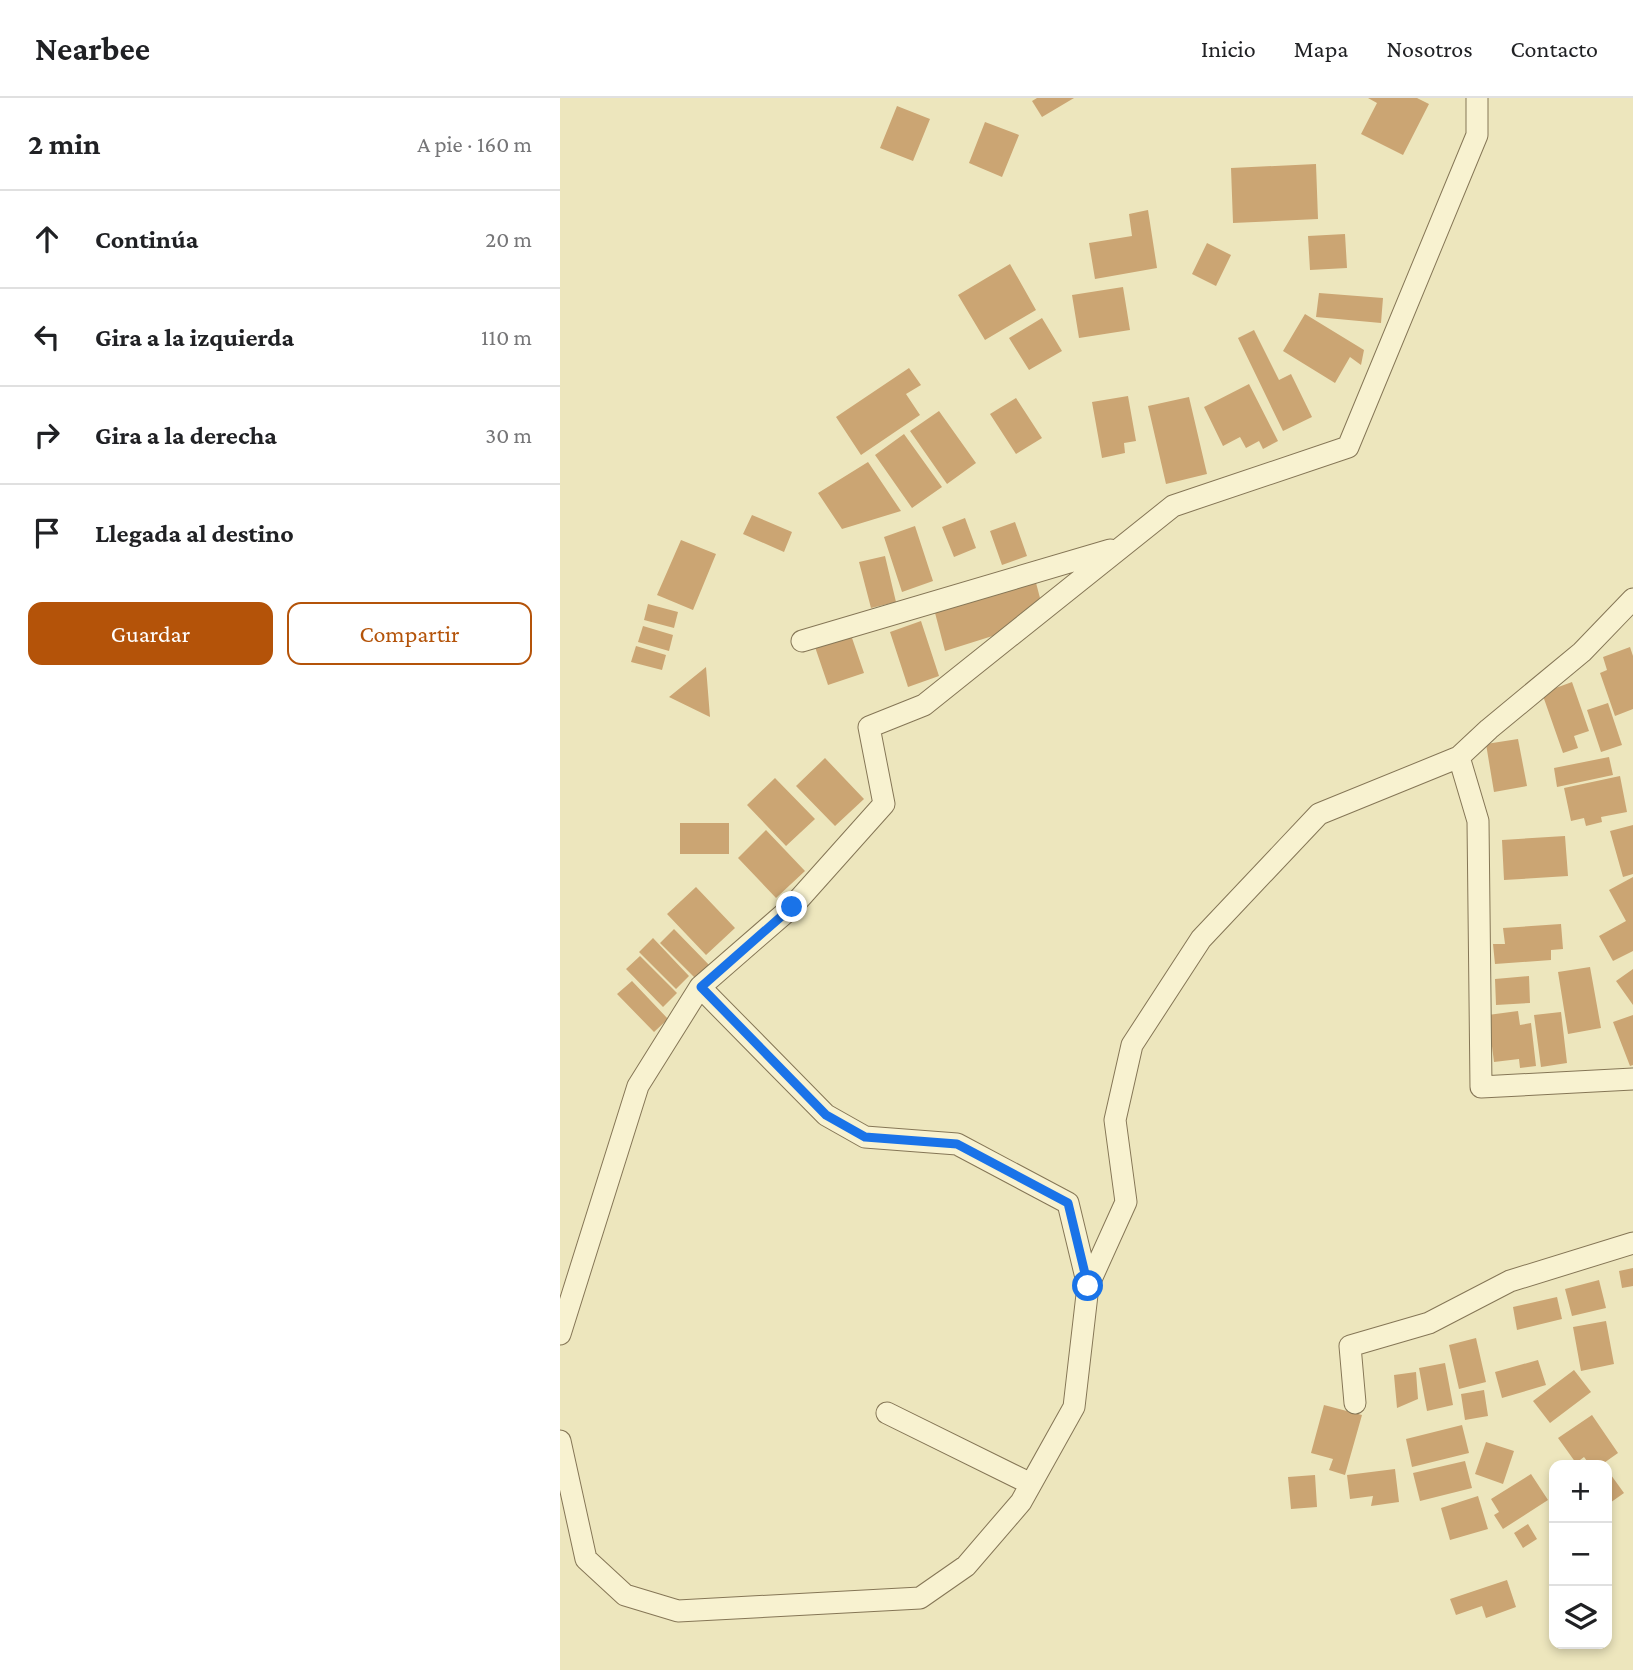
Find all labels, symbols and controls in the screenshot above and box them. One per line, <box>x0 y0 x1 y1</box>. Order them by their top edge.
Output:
text: Nearbee <box>35 30 150 67</box>
text: Inicio <box>1201 35 1256 62</box>
text: Mapa <box>1294 35 1348 62</box>
text: Nosotros <box>1386 35 1473 62</box>
text: Contacto <box>1511 35 1598 62</box>
text: 2 min <box>28 127 100 160</box>
text: A pie · 160 m <box>417 131 532 157</box>
icon: ahead <box>28 220 66 258</box>
text: Continúa <box>95 225 198 254</box>
text: 20 m <box>485 226 532 252</box>
icon: left <box>28 318 66 356</box>
text: Gira a la izquierda <box>95 323 294 352</box>
text: 110 m <box>481 324 532 350</box>
icon: right <box>28 416 66 454</box>
text: Gira a la derecha <box>95 421 277 450</box>
text: 30 m <box>485 422 532 448</box>
icon: arrive <box>28 514 66 552</box>
text: Llegada al destino <box>95 519 294 548</box>
button: Guardar <box>28 602 273 665</box>
button: Compartir <box>287 602 532 665</box>
route end <box>776 891 807 922</box>
route start <box>1072 1270 1103 1301</box>
map controls <box>1549 1460 1612 1649</box>
button: + <box>1549 1460 1612 1523</box>
button: − <box>1549 1523 1612 1586</box>
button: layers <box>1549 1586 1612 1649</box>

